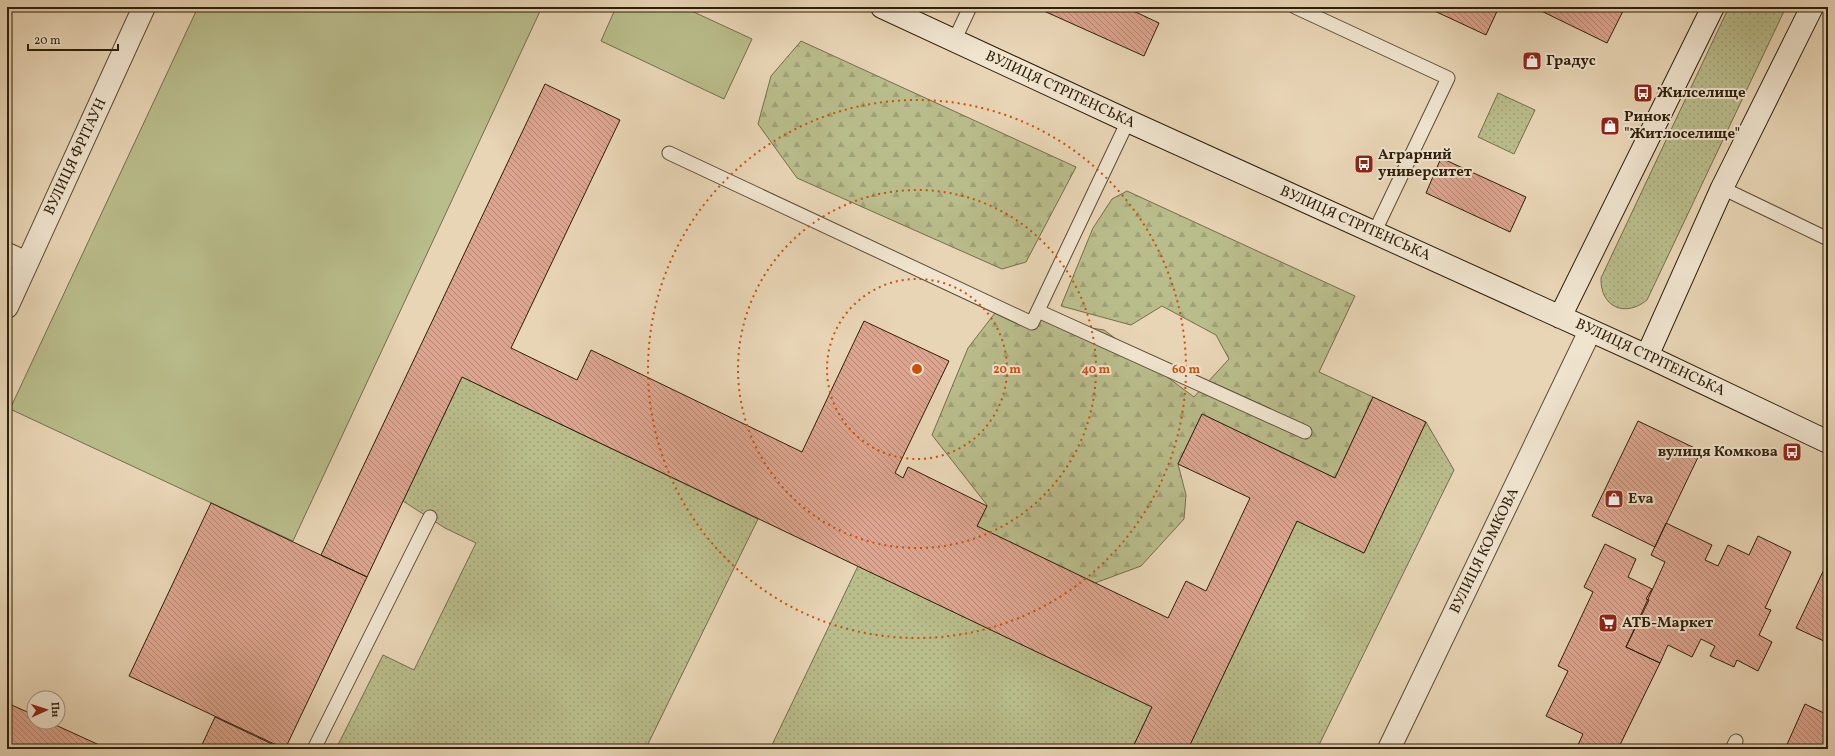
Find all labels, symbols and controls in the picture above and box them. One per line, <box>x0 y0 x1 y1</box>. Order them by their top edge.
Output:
scale bar <box>28 26 118 52</box>
text: 20 m <box>34 33 61 49</box>
street label: ВУЛИЦЯ СТРІТЕНСЬКА <box>982 46 1139 134</box>
shop icon: Градус <box>1521 50 1543 72</box>
place label: Градус <box>1546 51 1596 72</box>
bus stop icon: Жилселище <box>1632 82 1654 104</box>
place label: Жилселище <box>1657 83 1746 104</box>
street label: ВУЛИЦЯ ФРІТАУН <box>40 95 112 219</box>
place label: Ринок "Житлоселище" <box>1624 107 1740 145</box>
shop icon: Ринок "Житлоселище" <box>1599 115 1621 137</box>
place label: Аграрний университет <box>1378 145 1473 183</box>
bus stop icon: Аграрний университет <box>1353 153 1375 175</box>
street label: ВУЛИЦЯ СТРІТЕНСЬКА <box>1276 181 1434 267</box>
street label: ВУЛИЦЯ СТРІТЕНСЬКА <box>1572 314 1729 402</box>
centre of rings <box>910 362 924 376</box>
text: 20 m <box>993 362 1021 378</box>
text: 40 m <box>1082 362 1111 378</box>
text: 60 m <box>1172 362 1200 378</box>
bus stop icon: вулиця Комкова <box>1781 441 1803 463</box>
place label: вулиця Комкова <box>1658 442 1778 463</box>
street label: ВУЛИЦЯ КОМКОВА <box>1445 484 1525 618</box>
shop icon: Eva <box>1603 488 1625 510</box>
place label: Eva <box>1628 489 1654 510</box>
supermarket icon: АТБ-Маркет <box>1597 612 1619 634</box>
place label: АТБ-Маркет <box>1622 613 1714 634</box>
north arrow <box>26 690 66 730</box>
text: Пн <box>47 701 62 718</box>

